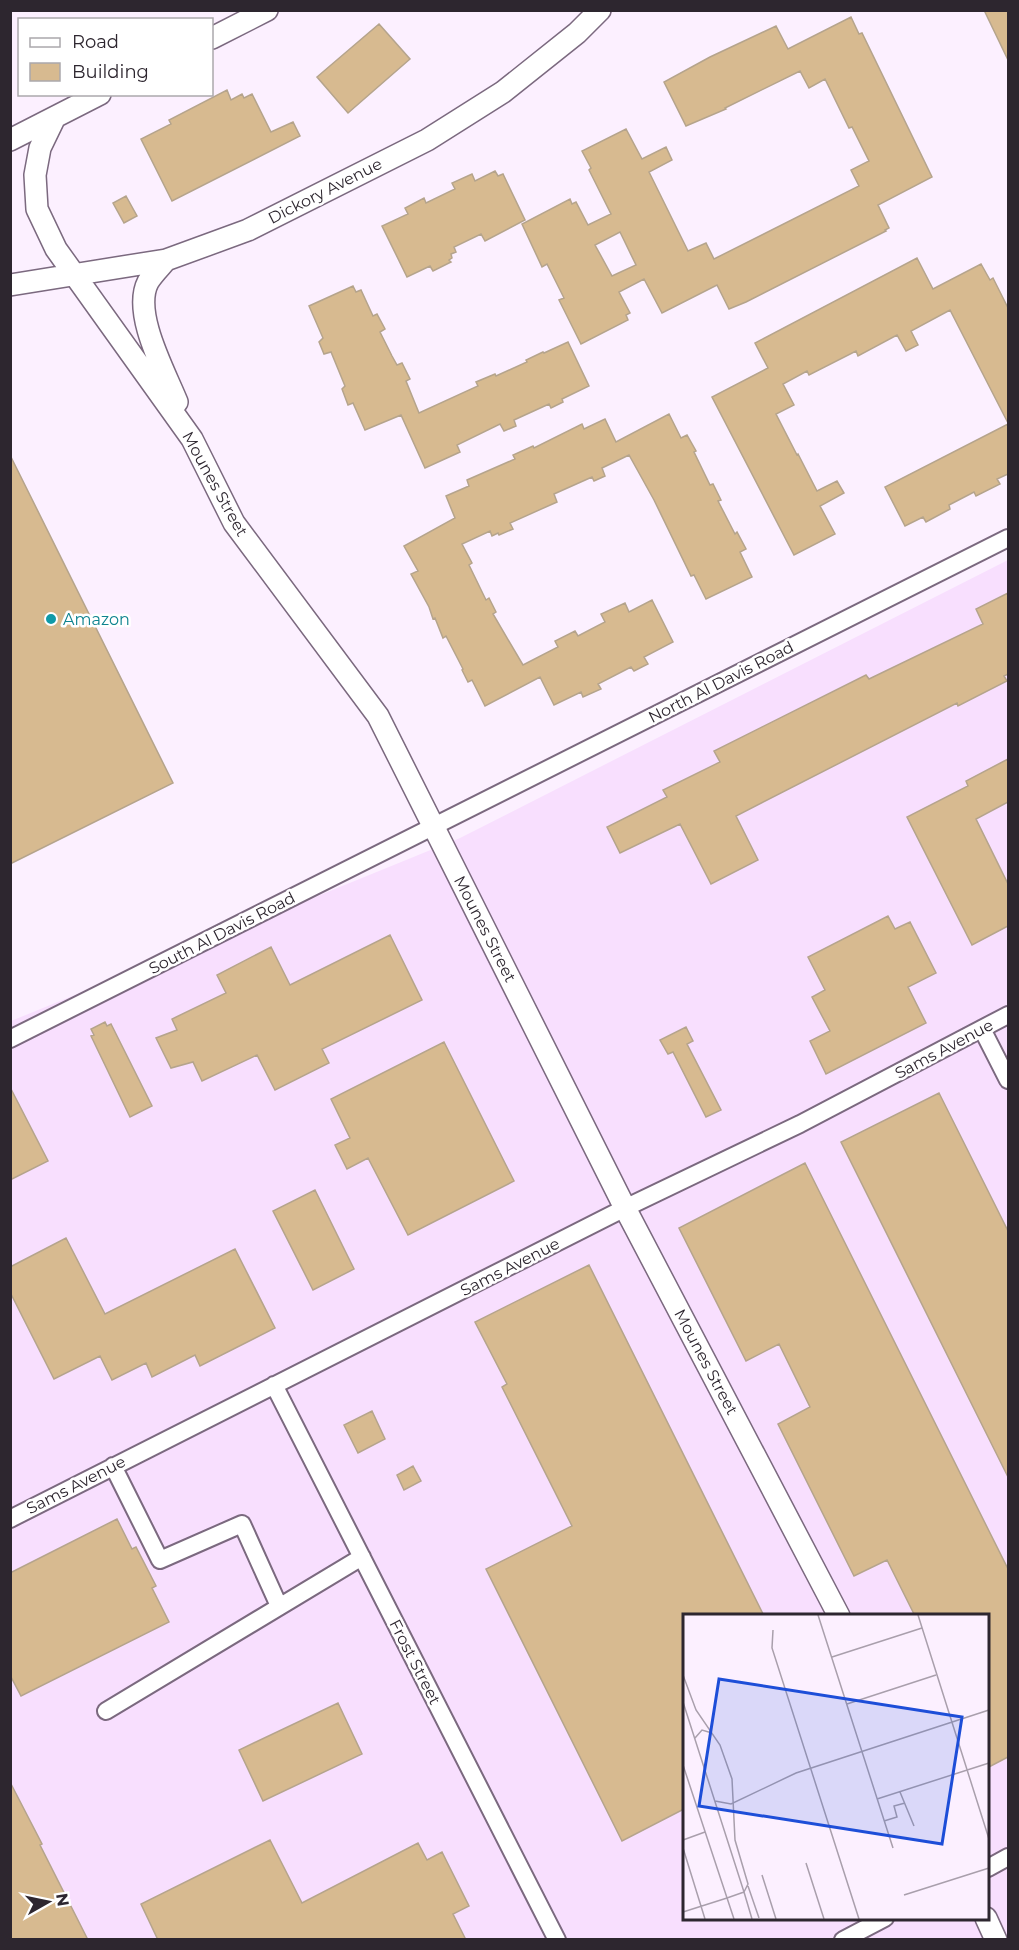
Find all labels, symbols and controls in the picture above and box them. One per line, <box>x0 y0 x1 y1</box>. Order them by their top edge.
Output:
legend <box>18 18 213 96</box>
text: Road <box>72 31 119 53</box>
text: Building <box>72 61 149 83</box>
street label: Dickory Avenue <box>265 154 385 228</box>
street label: Mounes Street <box>178 428 252 540</box>
place label: Amazon <box>63 610 130 629</box>
marker: Amazon <box>44 612 58 626</box>
street label: North Al Davis Road <box>645 637 797 727</box>
street label: Mounes Street <box>450 873 520 986</box>
street label: South Al Davis Road <box>146 888 298 978</box>
street label: Sams Avenue <box>892 1015 996 1083</box>
street label: Sams Avenue <box>457 1234 563 1300</box>
street label: Mounes Street <box>670 1306 742 1419</box>
street label: Sams Avenue <box>23 1452 129 1518</box>
inset map <box>683 1614 989 1920</box>
street label: Frost Street <box>385 1616 445 1708</box>
north arrow <box>18 1872 78 1932</box>
text: N <box>52 1892 73 1908</box>

